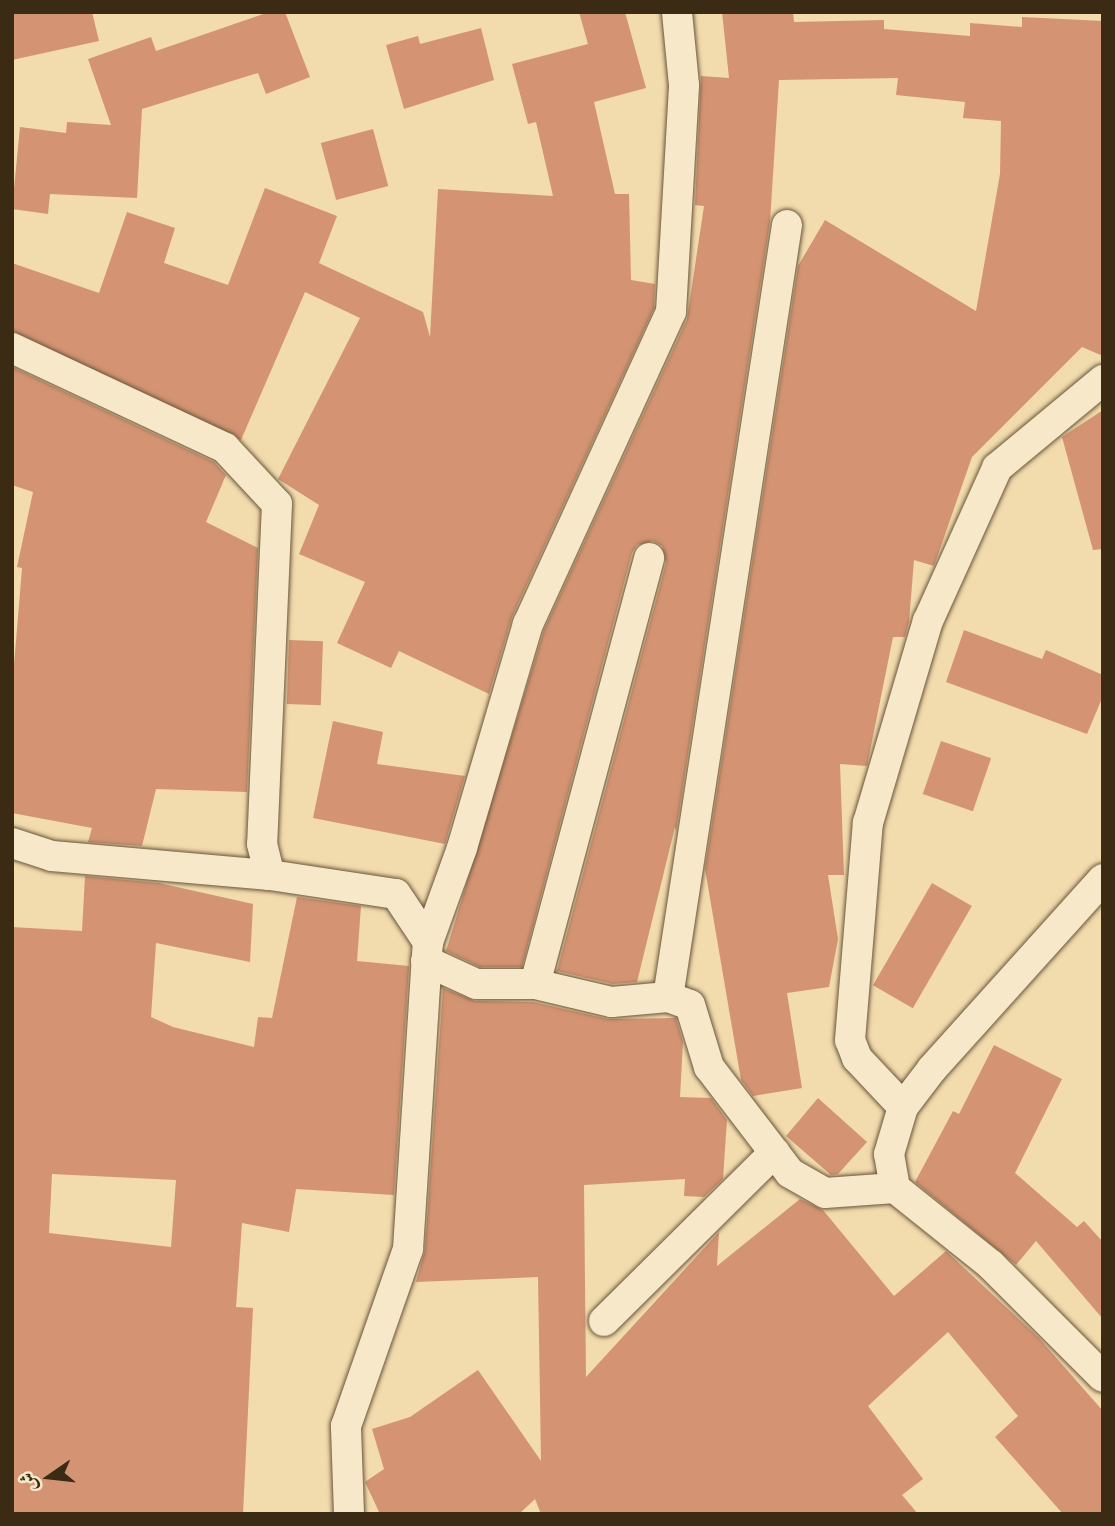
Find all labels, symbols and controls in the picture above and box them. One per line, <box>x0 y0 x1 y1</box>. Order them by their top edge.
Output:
north arrow <box>14 1442 84 1512</box>
text: ش <box>15 1470 43 1494</box>

